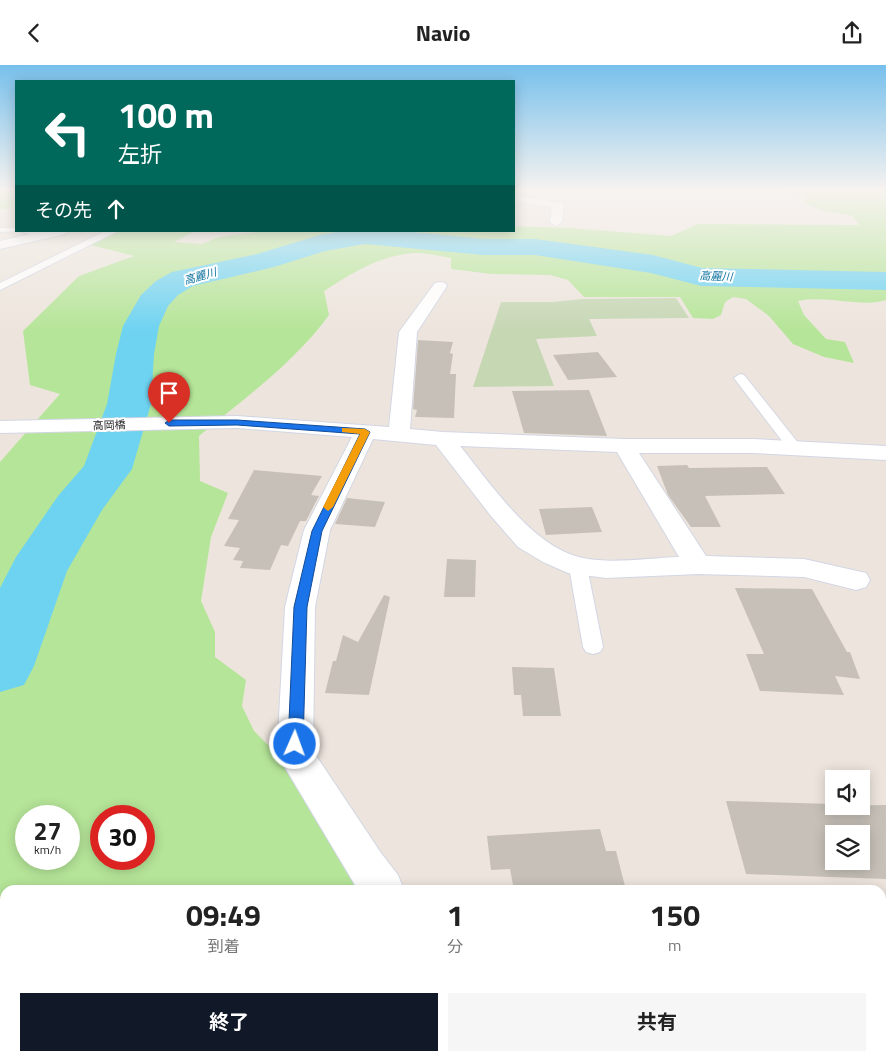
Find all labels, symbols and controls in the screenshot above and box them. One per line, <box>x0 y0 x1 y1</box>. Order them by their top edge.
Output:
text: Navio <box>416 16 470 50</box>
icon: back <box>20 19 48 47</box>
icon: share <box>838 19 866 47</box>
text: 100 m <box>118 88 214 142</box>
icon: left <box>35 100 100 165</box>
text: 左折 <box>118 137 162 171</box>
text: その先 <box>35 195 92 224</box>
icon: ahead <box>102 195 130 223</box>
water label: 高麗川 <box>182 263 219 288</box>
water label: 高麗川 <box>699 267 734 285</box>
pin <box>148 372 190 423</box>
icon: arrive <box>155 379 183 407</box>
street label: 高岡橋 <box>92 416 126 434</box>
position arrow <box>268 717 320 769</box>
map controls <box>825 770 870 870</box>
button: sound <box>825 770 870 815</box>
speed limit sign: 30 <box>90 805 155 870</box>
text: 27 <box>33 812 62 850</box>
button: layers <box>825 825 870 870</box>
text: km/h <box>34 840 61 859</box>
text: 09:49 <box>186 892 261 938</box>
text: 1 <box>447 892 464 938</box>
text: 150 <box>650 892 700 938</box>
text: m <box>668 933 682 957</box>
text: 到着 <box>207 934 239 958</box>
text: 分 <box>447 934 463 958</box>
button: 終了 <box>20 993 438 1051</box>
button: 共有 <box>448 993 866 1051</box>

